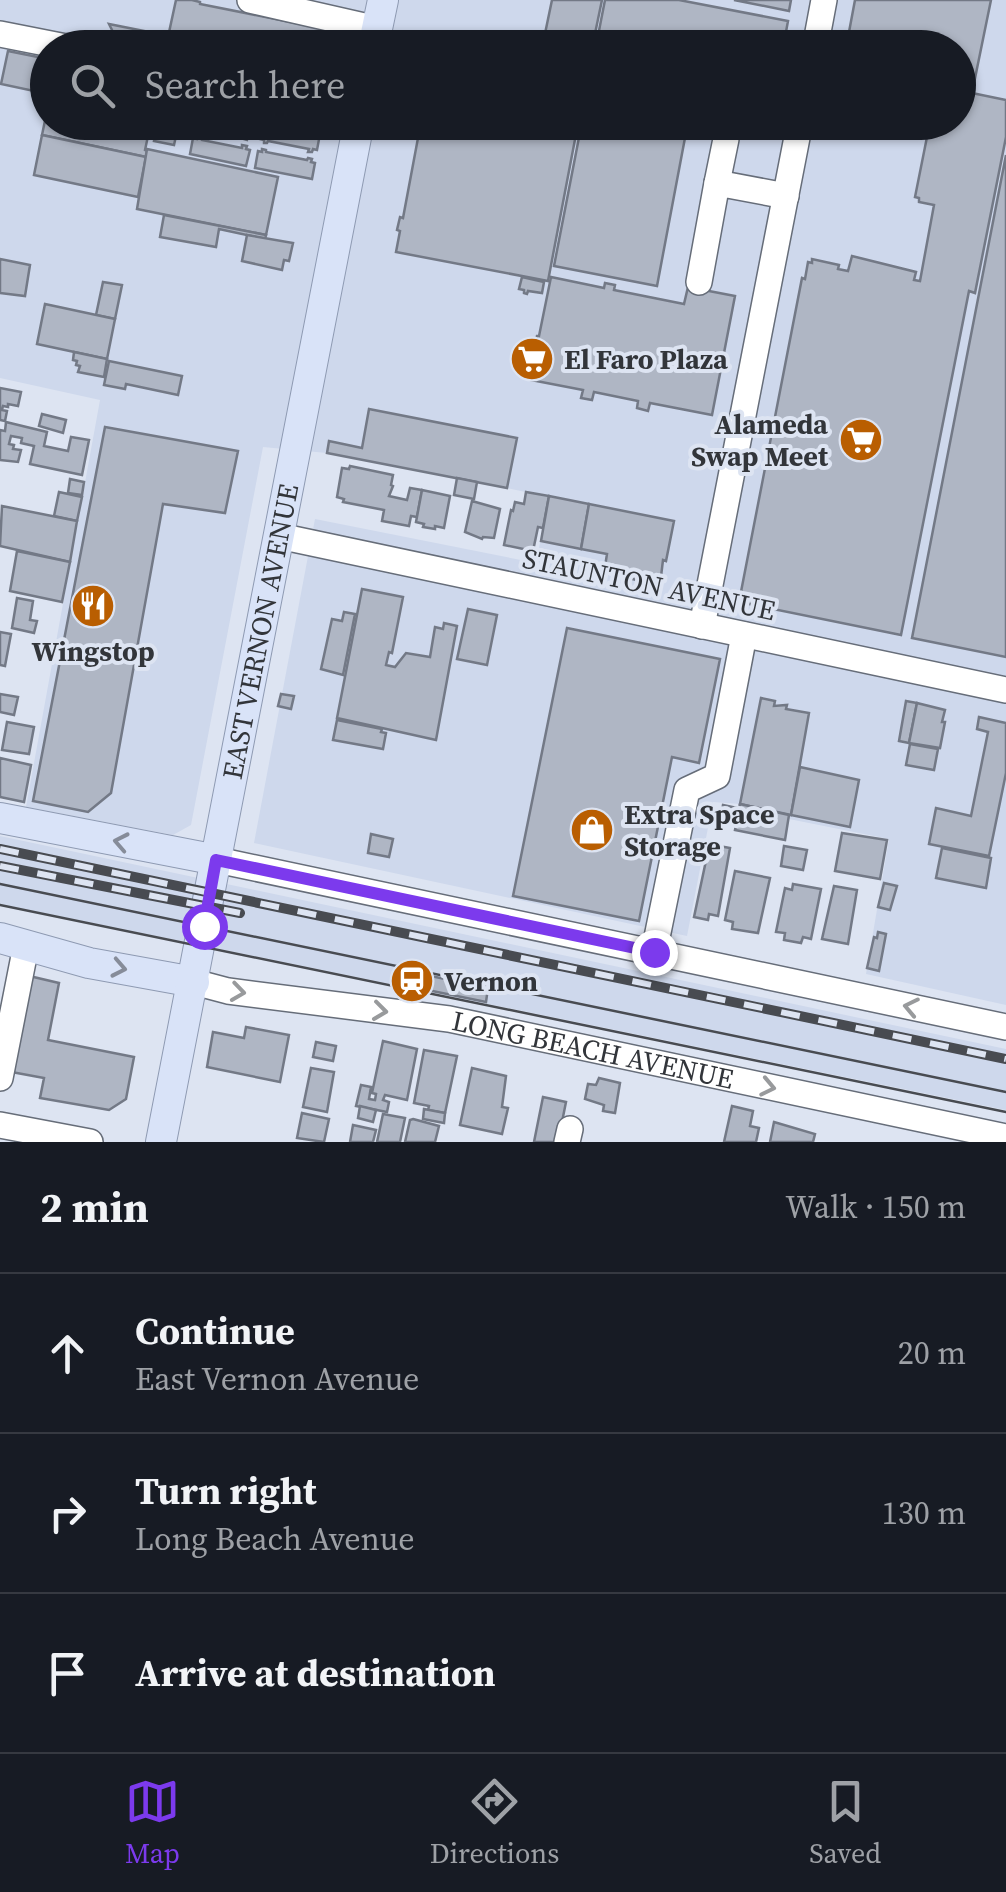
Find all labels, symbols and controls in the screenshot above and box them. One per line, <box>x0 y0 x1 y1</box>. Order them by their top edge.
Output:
search box <box>30 30 976 140</box>
icon: search <box>65 58 120 113</box>
text: Search here <box>145 59 345 111</box>
supermarket icon: El Faro Plaza <box>509 336 555 382</box>
place label: El Faro Plaza <box>564 340 728 378</box>
place label: Alameda Swap Meet <box>691 405 829 475</box>
supermarket icon: Alameda Swap Meet <box>838 417 884 463</box>
street label: EAST VERNON AVENUE <box>213 481 307 782</box>
street label: STAUNTON AVENUE <box>519 539 779 629</box>
restaurant icon: Wingstop <box>70 583 116 629</box>
place label: Wingstop <box>31 632 155 670</box>
place label: Extra Space Storage <box>624 795 775 865</box>
shop icon: Extra Space Storage <box>569 807 615 853</box>
one-way arrow <box>113 832 130 853</box>
route start <box>182 904 228 950</box>
route end <box>632 930 678 976</box>
one-way arrow <box>110 957 127 978</box>
station icon: Vernon <box>389 958 435 1004</box>
place label: Vernon <box>444 962 538 1000</box>
one-way arrow <box>230 980 247 1001</box>
one-way arrow <box>903 998 920 1019</box>
one-way arrow <box>373 1000 389 1021</box>
street label: LONG BEACH AVENUE <box>449 1001 737 1098</box>
one-way arrow <box>759 1075 776 1096</box>
text: 2 min <box>40 1178 149 1236</box>
text: Walk · 150 m <box>785 1185 966 1229</box>
text: Continue <box>135 1305 295 1357</box>
icon: ahead <box>40 1326 95 1381</box>
text: 20 m <box>898 1331 966 1375</box>
text: East Vernon Avenue <box>135 1357 419 1401</box>
text: Turn right <box>135 1465 317 1517</box>
icon: right <box>40 1486 95 1541</box>
text: 130 m <box>882 1491 966 1535</box>
text: Long Beach Avenue <box>135 1517 415 1561</box>
icon: arrive <box>40 1646 95 1701</box>
text: Arrive at destination <box>135 1647 496 1699</box>
tab: Map <box>125 1774 180 1872</box>
tab: Directions <box>430 1774 559 1872</box>
tab: Saved <box>809 1774 881 1872</box>

